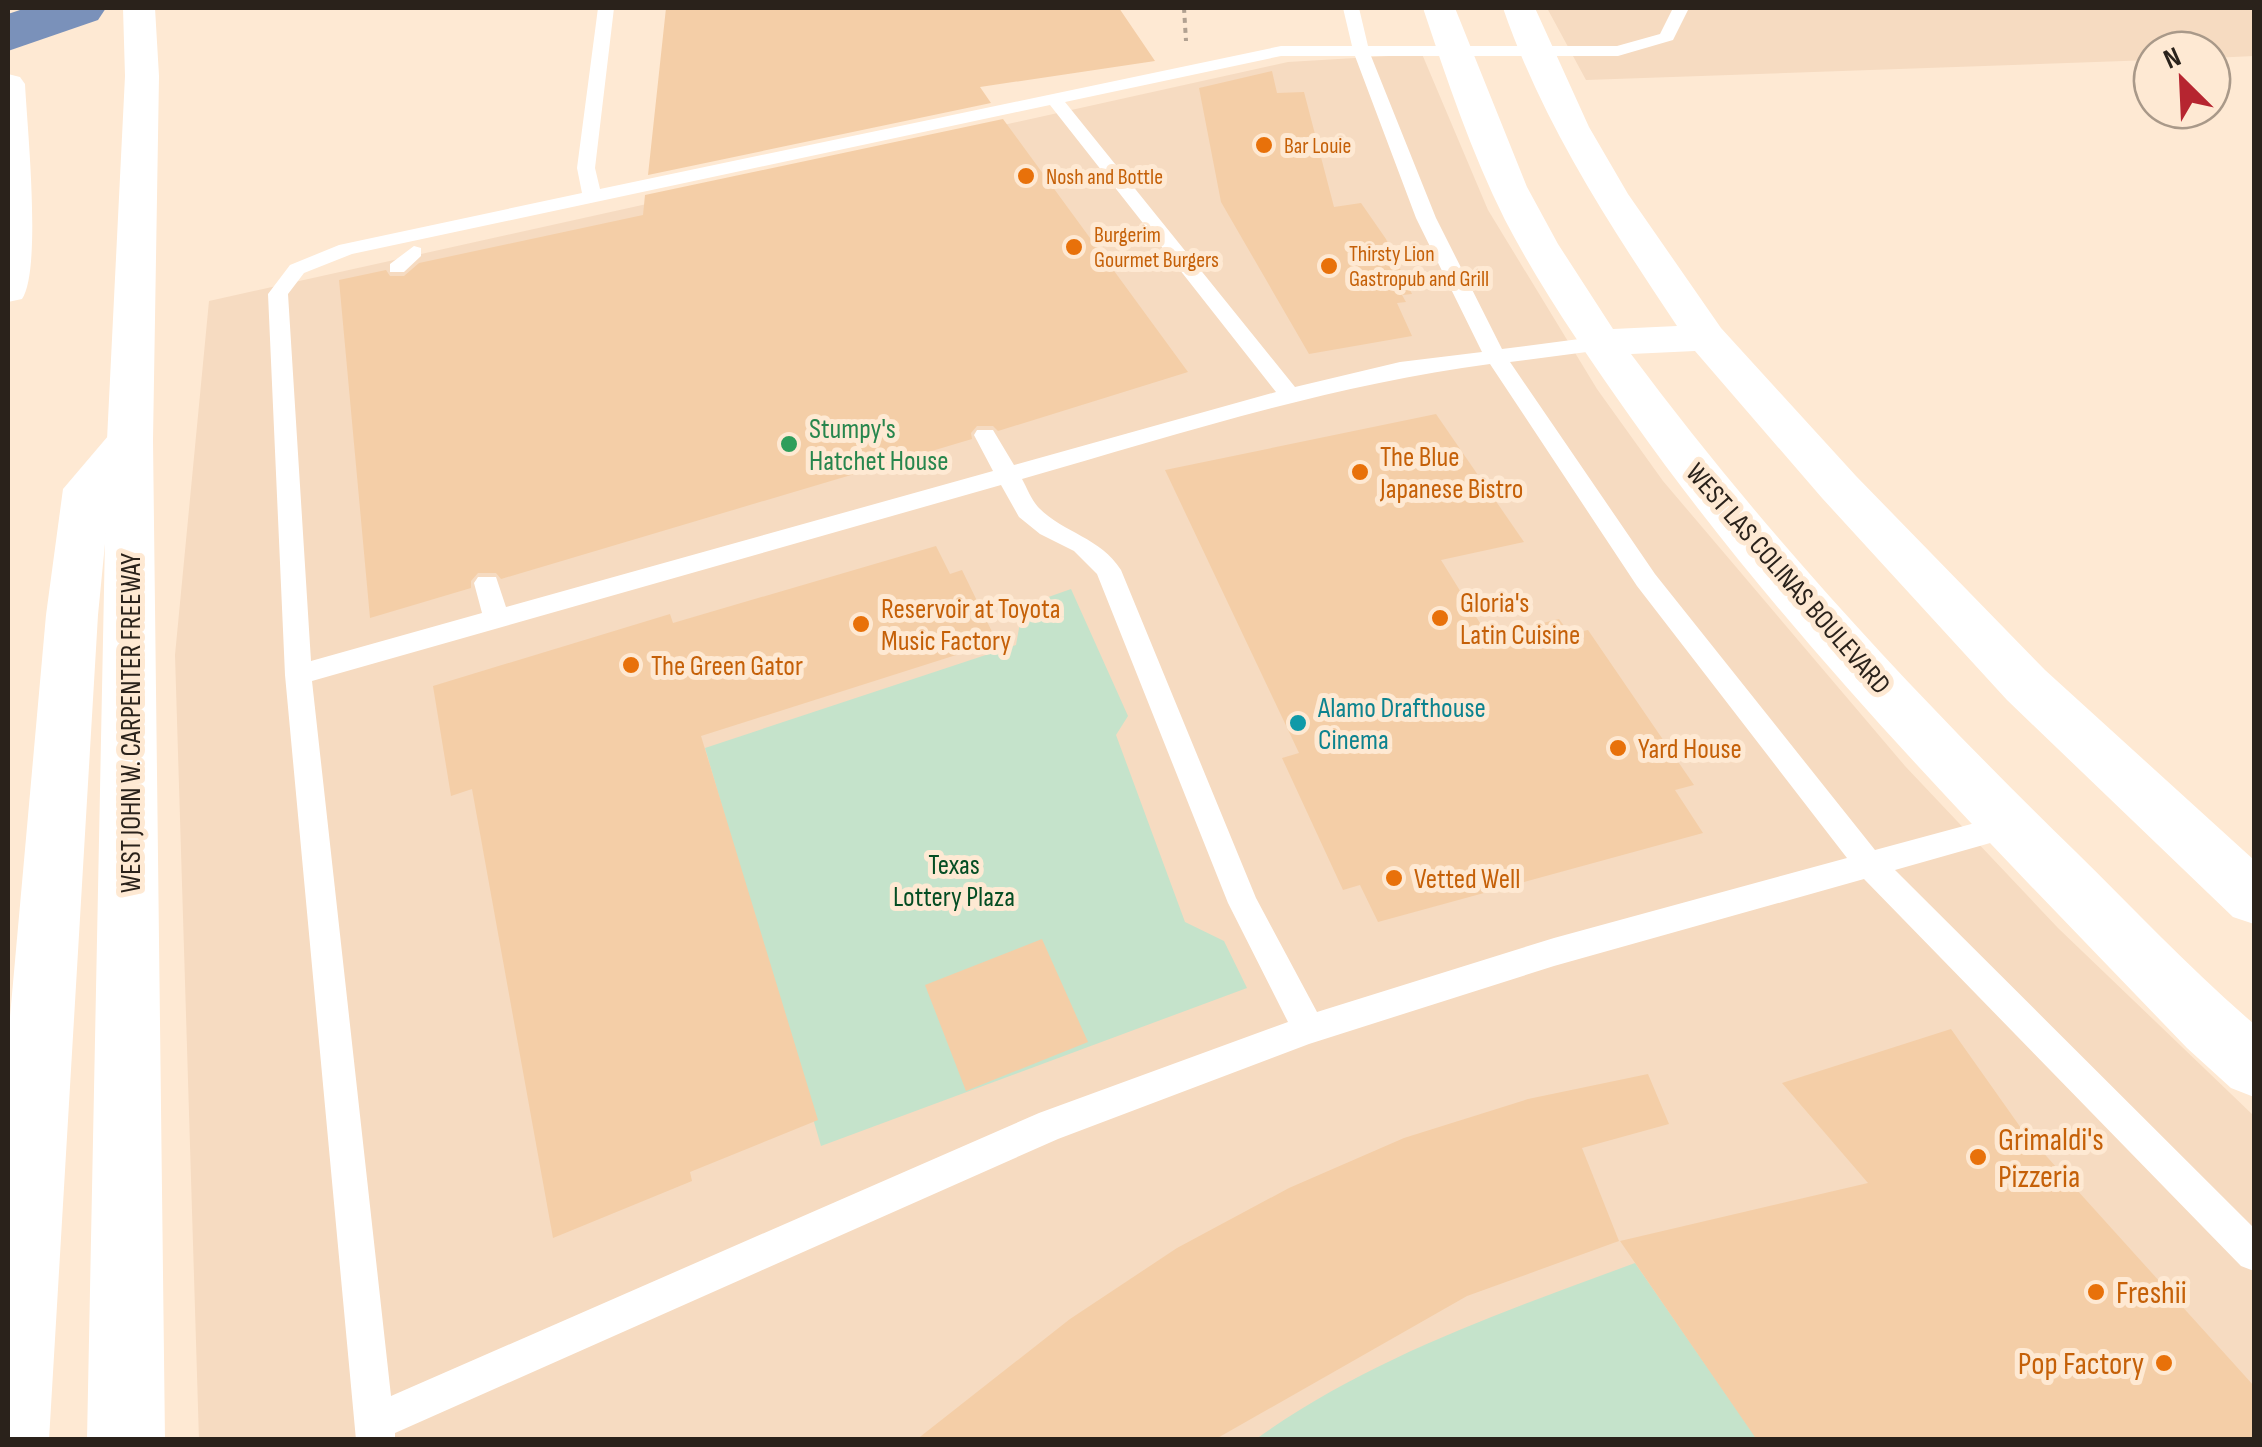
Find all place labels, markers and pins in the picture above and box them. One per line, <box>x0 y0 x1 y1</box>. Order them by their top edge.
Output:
place label: Bar Louie <box>1284 133 1351 160</box>
marker: Bar Louie <box>1253 134 1275 156</box>
place label: Nosh and Bottle <box>1046 164 1163 191</box>
marker: Nosh and Bottle <box>1015 165 1037 187</box>
place label: Burgerim Gourmet Burgers <box>1094 222 1219 274</box>
marker: Burgerim Gourmet Burgers <box>1063 236 1085 258</box>
place label: Thirsty Lion Gastropub and Grill <box>1349 241 1489 293</box>
marker: Thirsty Lion Gastropub and Grill <box>1318 255 1340 277</box>
place label: Stumpy's Hatchet House <box>809 413 949 478</box>
marker: Stumpy's Hatchet House <box>778 433 800 455</box>
place label: The Blue Japanese Bistro <box>1379 441 1523 506</box>
marker: The Blue Japanese Bistro <box>1349 461 1371 483</box>
place label: Gloria's Latin Cuisine <box>1460 587 1580 652</box>
place label: Reservoir at Toyota Music Factory <box>881 593 1060 658</box>
marker: Gloria's Latin Cuisine <box>1429 607 1451 629</box>
marker: Reservoir at Toyota Music Factory <box>850 613 872 635</box>
place label: The Green Gator <box>651 650 803 683</box>
marker: The Green Gator <box>620 654 642 676</box>
place label: Alamo Drafthouse Cinema <box>1317 692 1486 757</box>
marker: Alamo Drafthouse Cinema <box>1287 712 1309 734</box>
place label: Yard House <box>1638 733 1742 766</box>
marker: Yard House <box>1607 737 1629 759</box>
place label: Vetted Well <box>1414 863 1521 896</box>
marker: Vetted Well <box>1383 867 1405 889</box>
place label: Grimaldi's Pizzeria <box>1998 1121 2104 1197</box>
marker: Grimaldi's Pizzeria <box>1967 1146 1989 1168</box>
place label: Freshii <box>2116 1274 2187 1313</box>
marker: Freshii <box>2085 1281 2107 1303</box>
place label: Pop Factory <box>2018 1345 2144 1384</box>
marker: Pop Factory <box>2153 1352 2175 1374</box>

